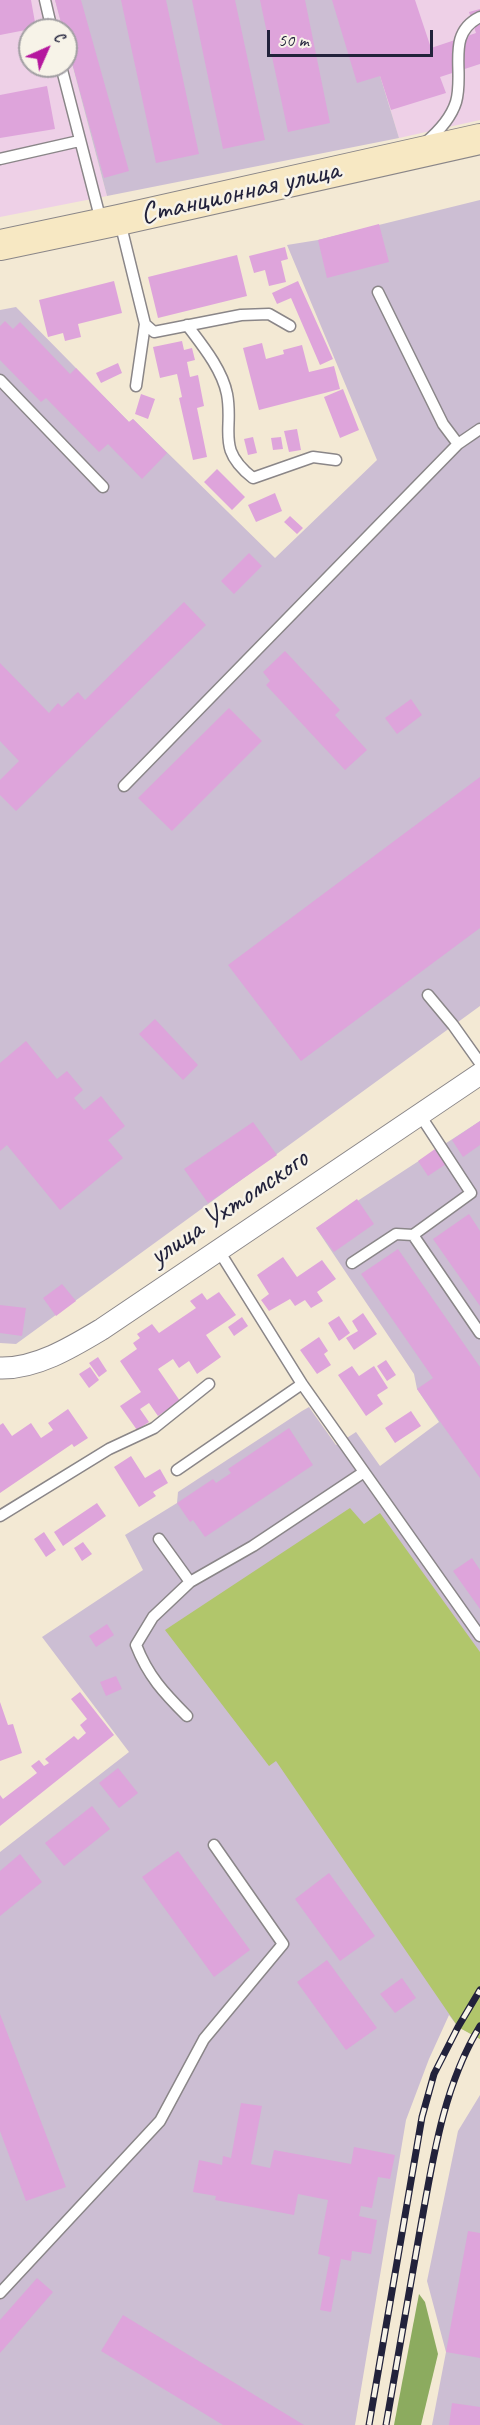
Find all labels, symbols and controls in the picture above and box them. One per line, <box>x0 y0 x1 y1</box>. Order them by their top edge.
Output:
north arrow <box>18 18 78 78</box>
scale bar <box>270 18 436 56</box>
text: С <box>49 27 69 47</box>
text: 50 m <box>278 29 309 51</box>
street label: Станционная улица <box>137 153 343 233</box>
street label: улица Ухтомского <box>142 1141 316 1275</box>

